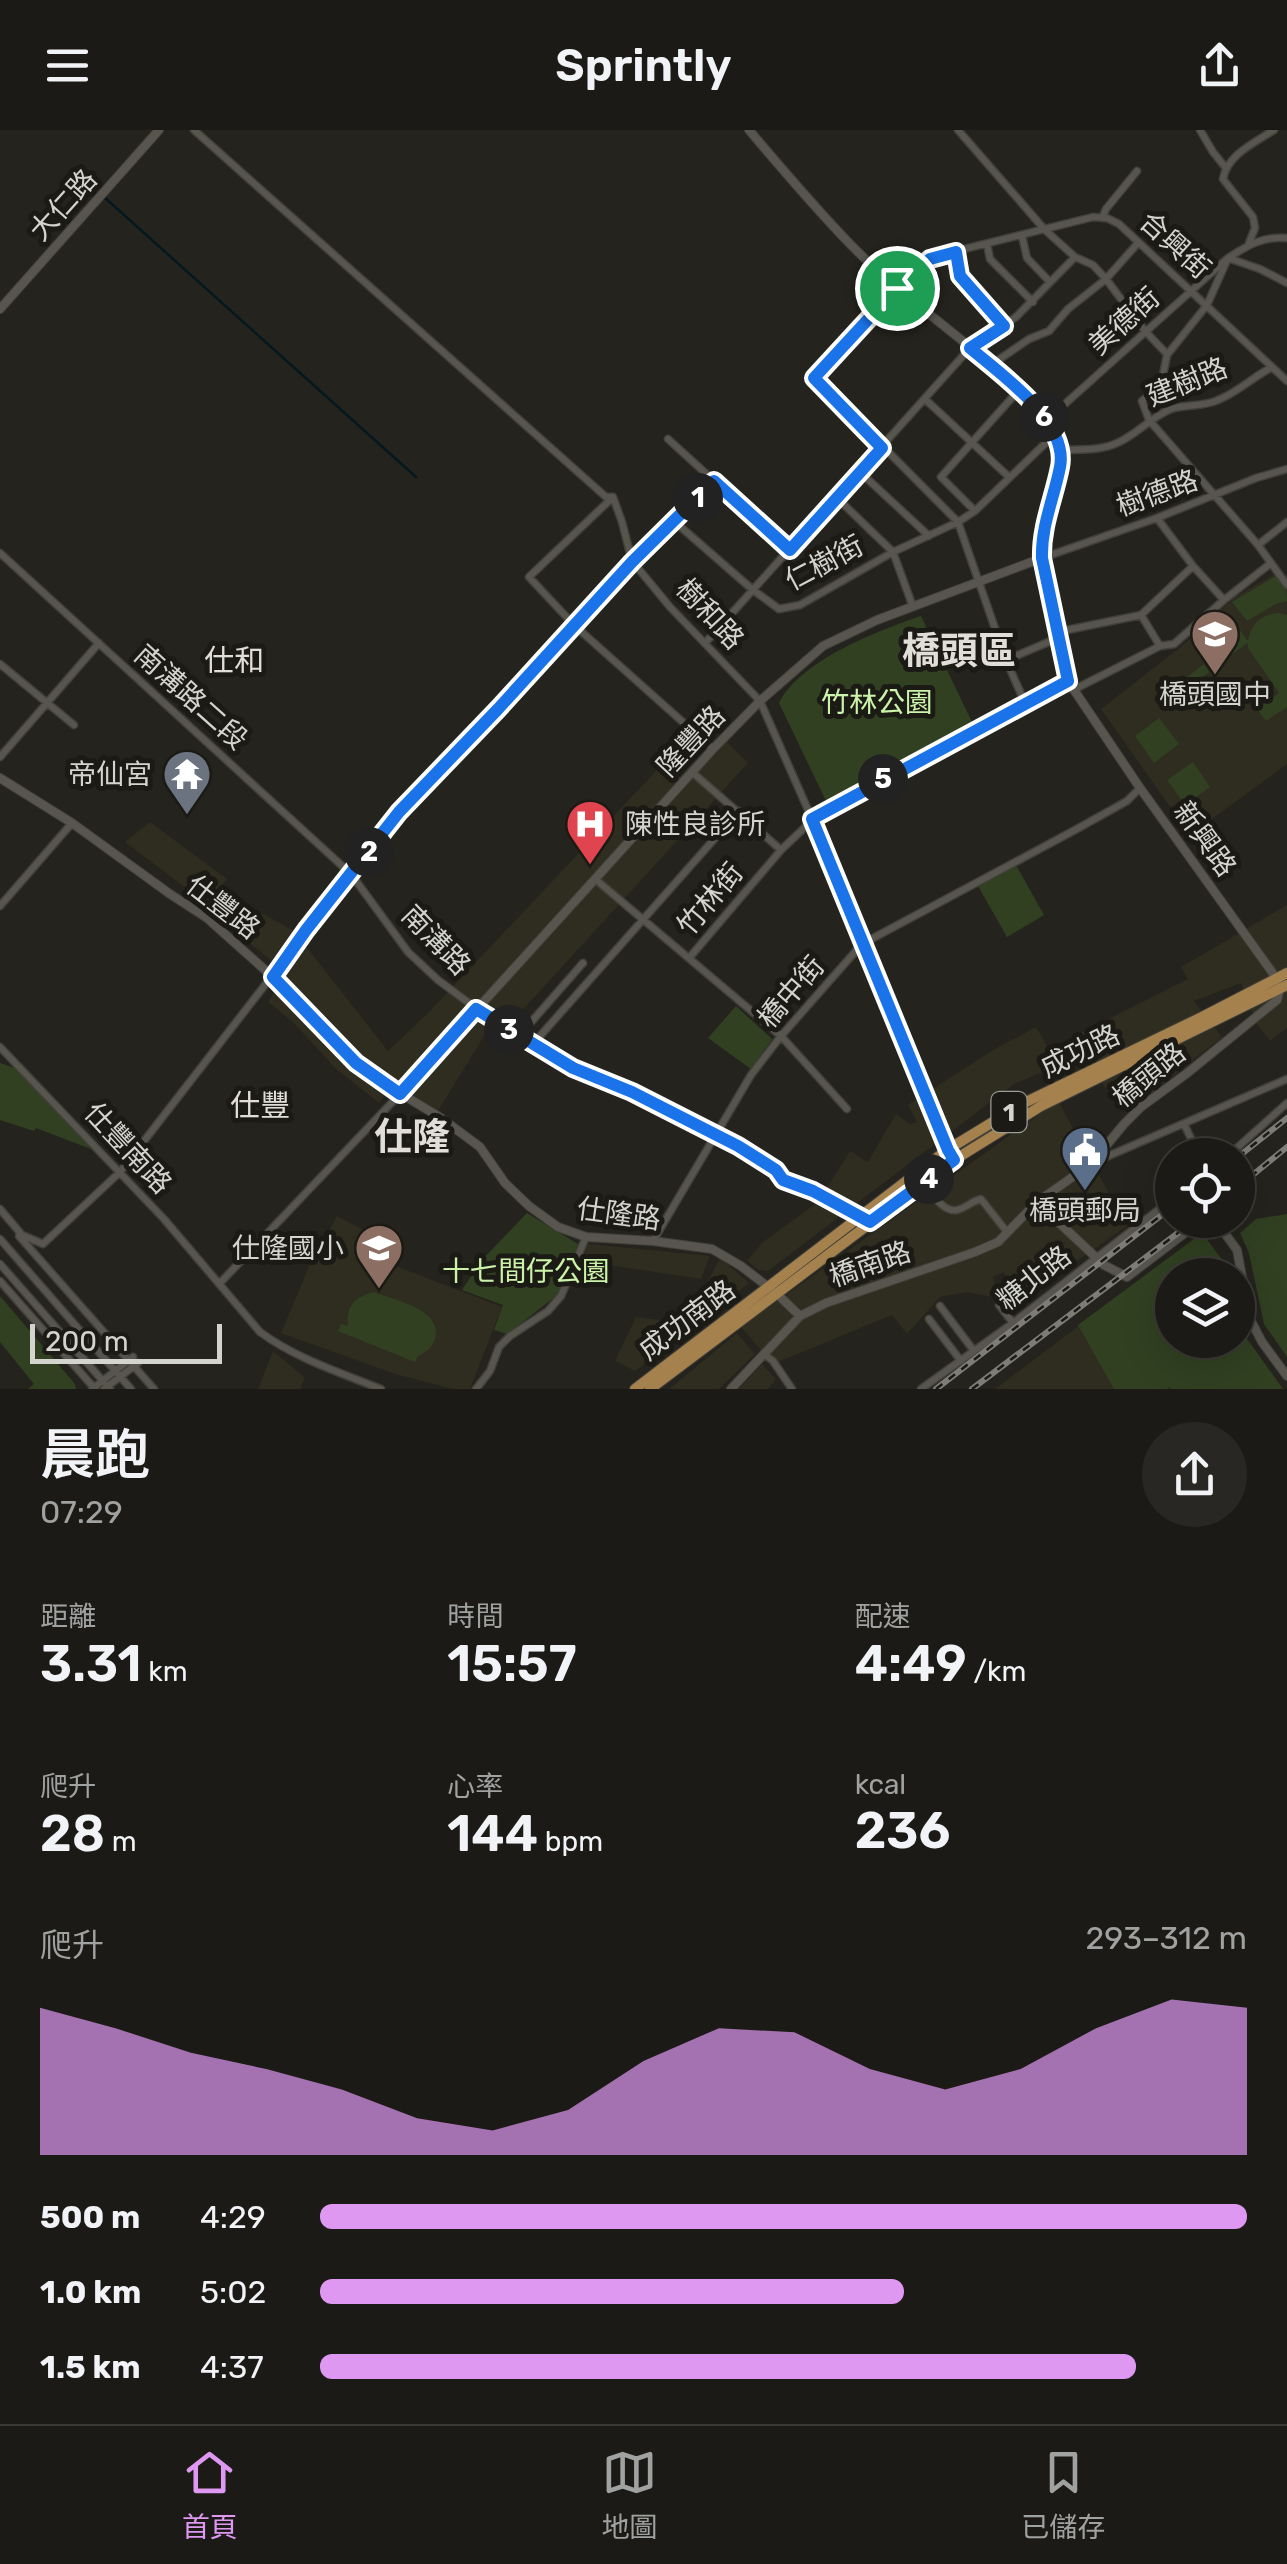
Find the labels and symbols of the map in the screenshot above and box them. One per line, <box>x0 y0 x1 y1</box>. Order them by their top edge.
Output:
street label: 大仁路 <box>23 163 103 247</box>
street label: 合興街 <box>1133 205 1217 285</box>
pin <box>855 246 940 331</box>
street label: 美德街 <box>1082 281 1166 361</box>
street label: 建樹路 <box>1142 351 1232 413</box>
pin: 6 <box>1019 392 1069 442</box>
street label: 樹德路 <box>1112 463 1202 523</box>
pin: 1 <box>673 473 723 523</box>
street label: 仁樹街 <box>779 529 869 597</box>
street label: 樹和路 <box>669 572 751 656</box>
school or university icon: 橋頭國中 <box>1189 608 1241 676</box>
district label: 橋頭區 <box>902 628 1016 674</box>
street label: 南溝路二段 <box>128 638 254 756</box>
district label: 仕和 <box>204 643 264 679</box>
place label: 橋頭國中 <box>1159 678 1271 711</box>
park label: 竹林公園 <box>821 686 933 719</box>
street label: 隆豐路 <box>650 699 732 783</box>
temple icon: 帝仙宮 <box>161 748 213 816</box>
pin: 5 <box>858 754 908 804</box>
place label: 帝仙宮 <box>68 758 152 791</box>
street label: 新興路 <box>1167 795 1243 883</box>
hospital icon: 陳性良診所 <box>564 798 616 866</box>
place label: 陳性良診所 <box>625 808 765 841</box>
pin: 2 <box>344 827 394 877</box>
street label: 竹林街 <box>670 856 750 942</box>
street label: 仕豐路 <box>180 868 266 946</box>
street label: 南溝路 <box>395 898 477 982</box>
street label: 橋中街 <box>751 949 831 1035</box>
pin: 3 <box>484 1005 534 1055</box>
street label: 成功路 <box>1035 1018 1125 1084</box>
street label: 橋頭路 <box>1106 1036 1192 1114</box>
district label: 仕豐 <box>230 1088 290 1124</box>
road number: 1 <box>992 1092 1026 1132</box>
street label: 仕豐南路 <box>78 1096 178 1200</box>
district label: 仕隆 <box>374 1114 450 1160</box>
public building icon: 橋頭郵局 <box>1059 1124 1111 1192</box>
pin: 4 <box>904 1154 954 1204</box>
street label: 仕隆路 <box>575 1192 663 1236</box>
place label: 橋頭郵局 <box>1029 1194 1141 1227</box>
school or university icon: 仕隆國小 <box>353 1222 405 1290</box>
place label: 仕隆國小 <box>232 1232 344 1265</box>
street label: 橋南路 <box>825 1235 915 1293</box>
street label: 糖北路 <box>991 1239 1077 1317</box>
park label: 十七間仔公園 <box>442 1255 610 1288</box>
street label: 成功南路 <box>632 1273 742 1367</box>
scale bar <box>30 1319 222 1363</box>

